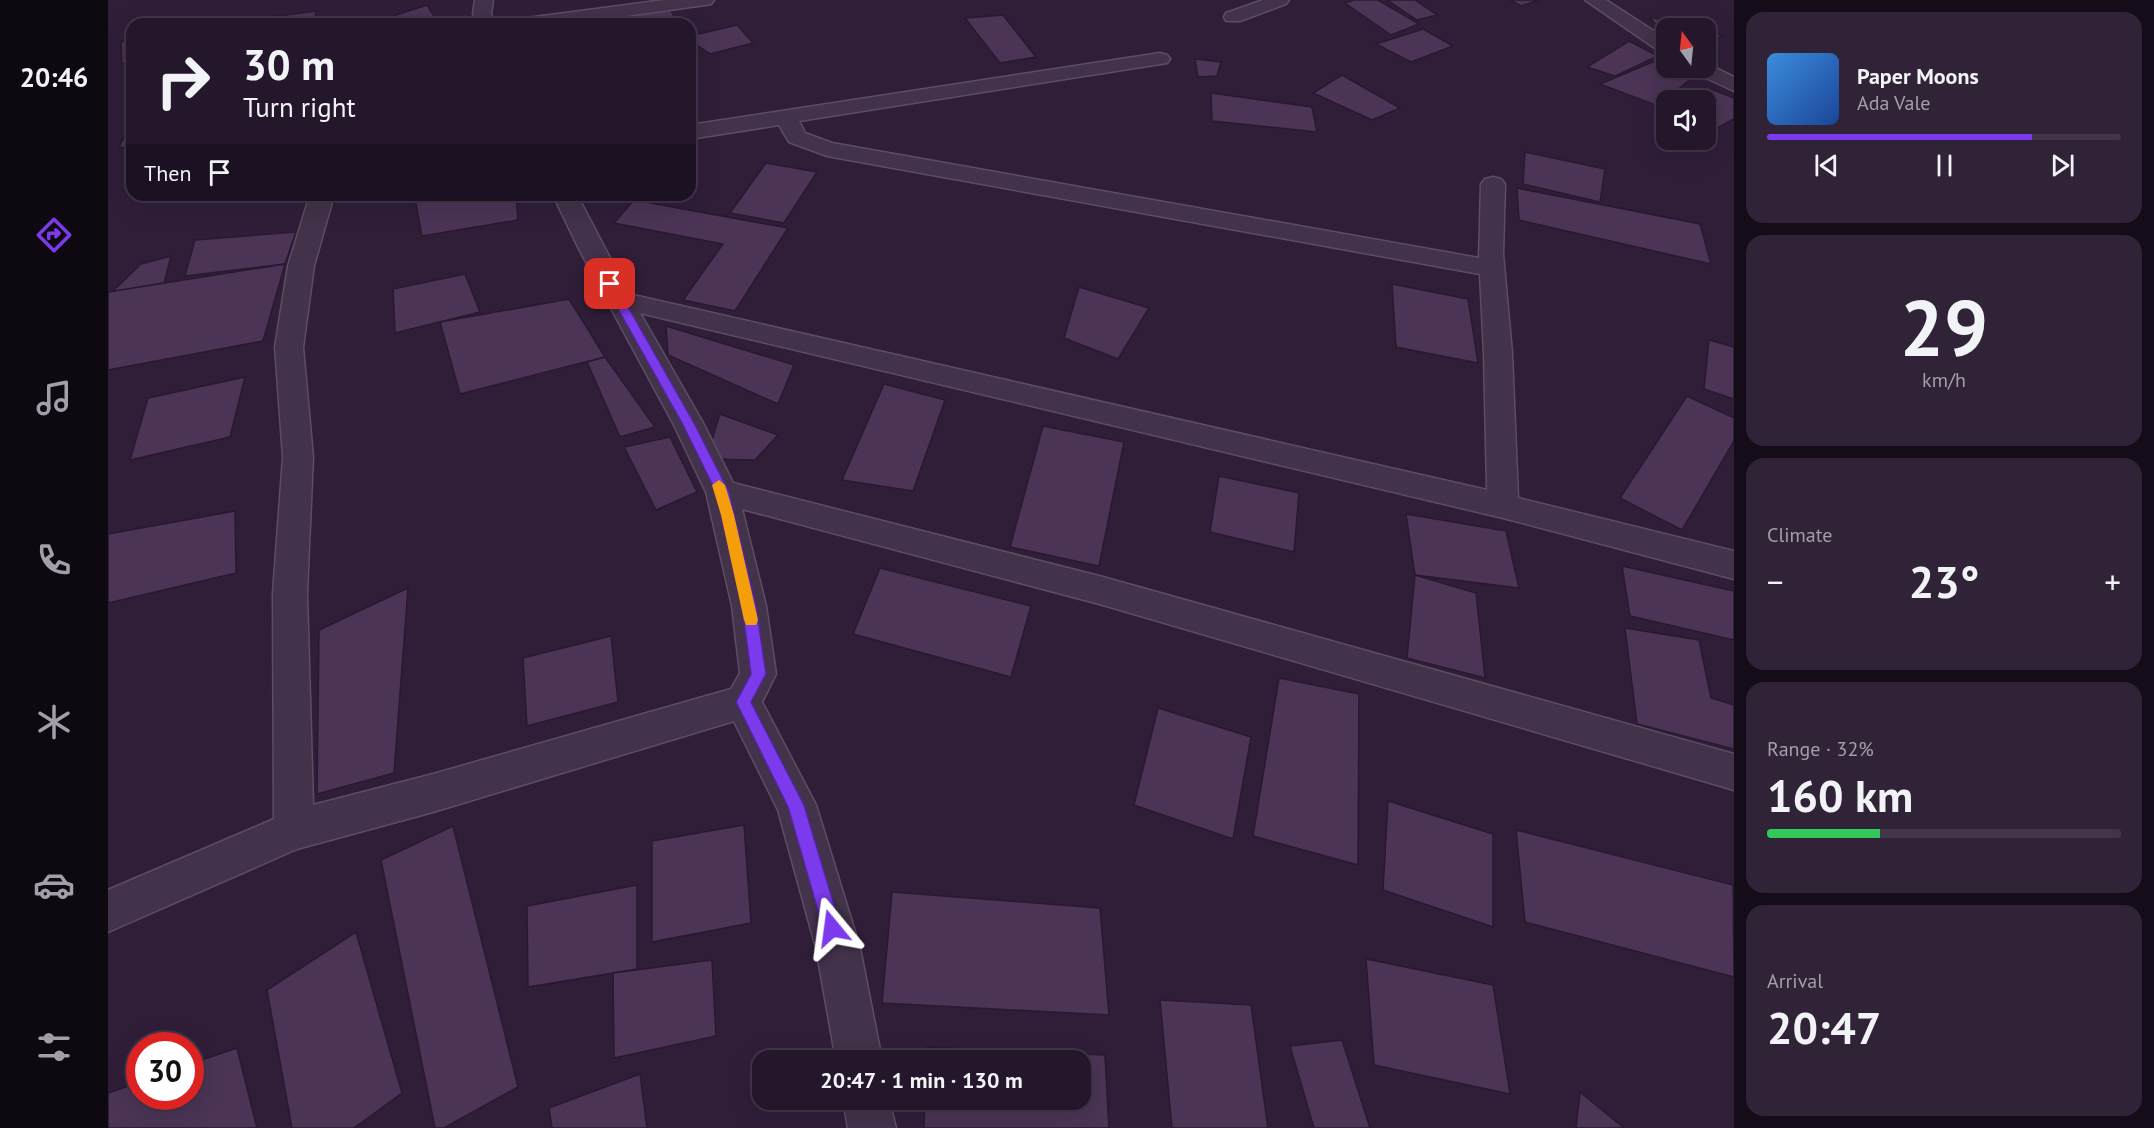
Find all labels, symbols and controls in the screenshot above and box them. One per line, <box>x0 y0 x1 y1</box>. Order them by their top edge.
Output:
north arrow <box>1656 18 1716 78</box>
map controls <box>1656 18 1716 150</box>
text: 30 m <box>243 37 335 92</box>
icon: right <box>144 42 222 120</box>
text: 20:46 <box>20 60 88 94</box>
text: Paper Moons <box>1857 62 1979 90</box>
text: Turn right <box>243 90 356 124</box>
button: sound <box>1656 90 1716 150</box>
text: Ada Vale <box>1857 90 1930 116</box>
icon: previous <box>1810 149 1843 182</box>
icon: pause <box>1928 149 1961 182</box>
icon: next <box>2046 149 2079 182</box>
icon: arrive <box>203 156 236 189</box>
text: Then <box>144 159 191 187</box>
icon: directions <box>33 214 75 256</box>
pin <box>584 258 635 309</box>
icon: arrive <box>593 267 626 300</box>
text: 29 <box>1900 277 1988 378</box>
text: km/h <box>1922 367 1966 393</box>
icon: music <box>33 377 75 419</box>
text: Climate <box>1767 522 1833 548</box>
icon: phone <box>33 539 75 581</box>
text: 23° <box>1909 552 1979 610</box>
text: − <box>1767 560 1784 603</box>
text: + <box>2104 560 2121 603</box>
icon: climate <box>33 701 75 743</box>
text: Range · 32% <box>1767 736 1874 762</box>
text: 160 km <box>1767 766 1913 824</box>
icon: car <box>33 864 75 906</box>
position arrow <box>800 896 864 960</box>
text: Arrival <box>1767 968 1823 994</box>
text: 20:47 <box>1767 998 1881 1056</box>
icon: filters <box>33 1026 75 1068</box>
speed limit sign: 30 <box>126 1032 204 1110</box>
text: 20:47 · 1 min · 130 m <box>820 1066 1023 1094</box>

